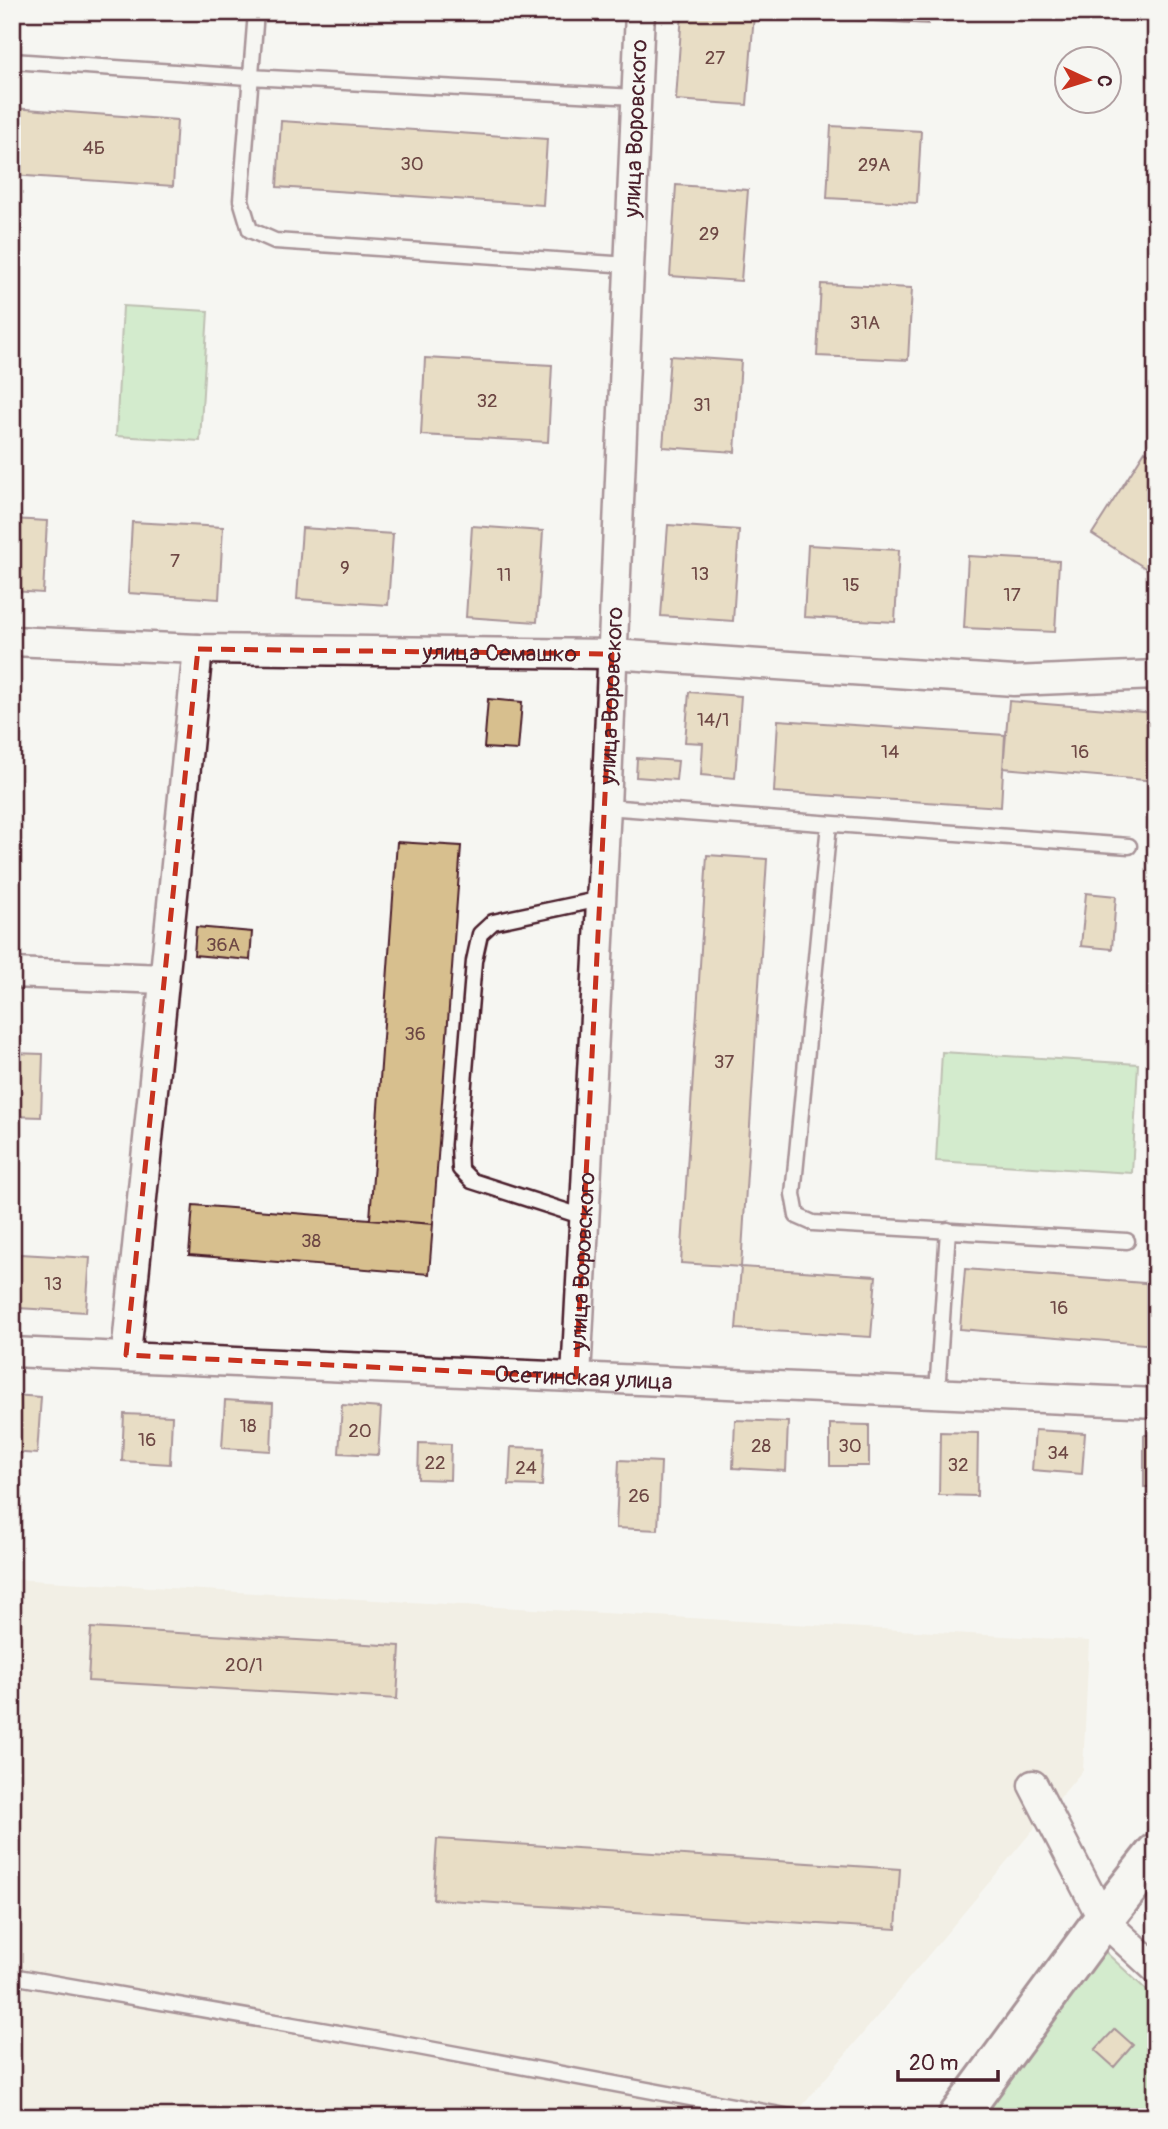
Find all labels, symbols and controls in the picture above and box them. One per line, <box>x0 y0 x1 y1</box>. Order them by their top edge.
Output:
street label: улица Воровского <box>617 39 654 219</box>
house number: 27 <box>705 46 725 70</box>
north arrow <box>1052 46 1122 116</box>
text: С <box>1092 74 1116 88</box>
house number: 4Б <box>83 136 105 160</box>
house number: 30 <box>400 152 424 176</box>
house number: 29А <box>858 153 890 177</box>
house number: 29 <box>699 222 719 246</box>
house number: 31А <box>850 311 880 335</box>
house number: 32 <box>476 389 498 413</box>
house number: 31 <box>693 393 711 417</box>
house number: 7 <box>170 549 180 573</box>
house number: 9 <box>340 556 350 580</box>
house number: 13 <box>691 562 709 586</box>
house number: 11 <box>497 563 511 587</box>
house number: 15 <box>842 573 860 597</box>
house number: 17 <box>1003 583 1021 607</box>
street label: улица Воровского <box>593 606 630 787</box>
street label: улица Семашко <box>421 638 577 669</box>
house number: 14/1 <box>697 708 729 732</box>
house number: 14 <box>881 740 899 764</box>
house number: 16 <box>1071 740 1089 764</box>
house number: 36А <box>206 933 240 957</box>
house number: 36 <box>404 1022 426 1046</box>
house number: 37 <box>714 1050 734 1074</box>
street label: улица Воровского <box>563 1171 602 1352</box>
house number: 38 <box>301 1229 321 1253</box>
house number: 13 <box>44 1272 62 1296</box>
house number: 16 <box>1050 1296 1068 1320</box>
street label: Осетинская улица <box>494 1360 673 1396</box>
house number: 18 <box>239 1414 257 1438</box>
house number: 20 <box>348 1419 372 1443</box>
house number: 16 <box>138 1428 156 1452</box>
house number: 28 <box>751 1434 771 1458</box>
house number: 30 <box>838 1434 862 1458</box>
house number: 34 <box>1047 1441 1069 1465</box>
house number: 22 <box>424 1451 446 1475</box>
house number: 32 <box>947 1453 969 1477</box>
house number: 24 <box>515 1456 537 1480</box>
house number: 26 <box>628 1484 650 1508</box>
house number: 20/1 <box>225 1653 263 1677</box>
scale bar <box>898 2038 998 2082</box>
text: 20 m <box>909 2050 958 2077</box>

